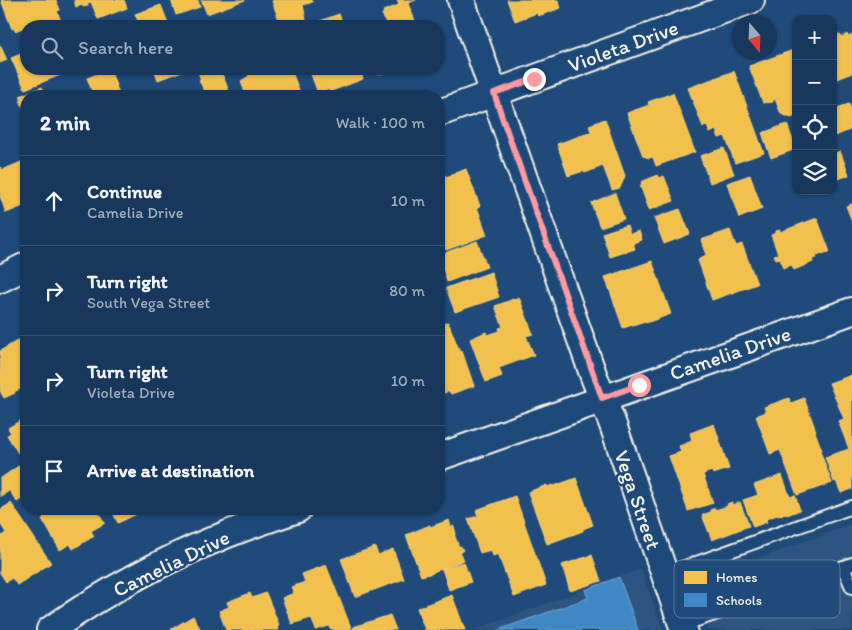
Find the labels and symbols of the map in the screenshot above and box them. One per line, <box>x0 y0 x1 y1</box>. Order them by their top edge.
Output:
street label: Violeta Drive <box>564 15 682 77</box>
north arrow <box>732 15 777 60</box>
route end <box>523 68 546 91</box>
street label: Camelia Drive <box>666 321 794 385</box>
route start <box>628 374 651 397</box>
street label: Vega Street <box>609 447 667 553</box>
street label: Camelia Drive <box>109 524 233 602</box>
legend <box>674 560 840 618</box>
text: Homes <box>716 569 758 586</box>
text: Schools <box>716 592 762 609</box>

